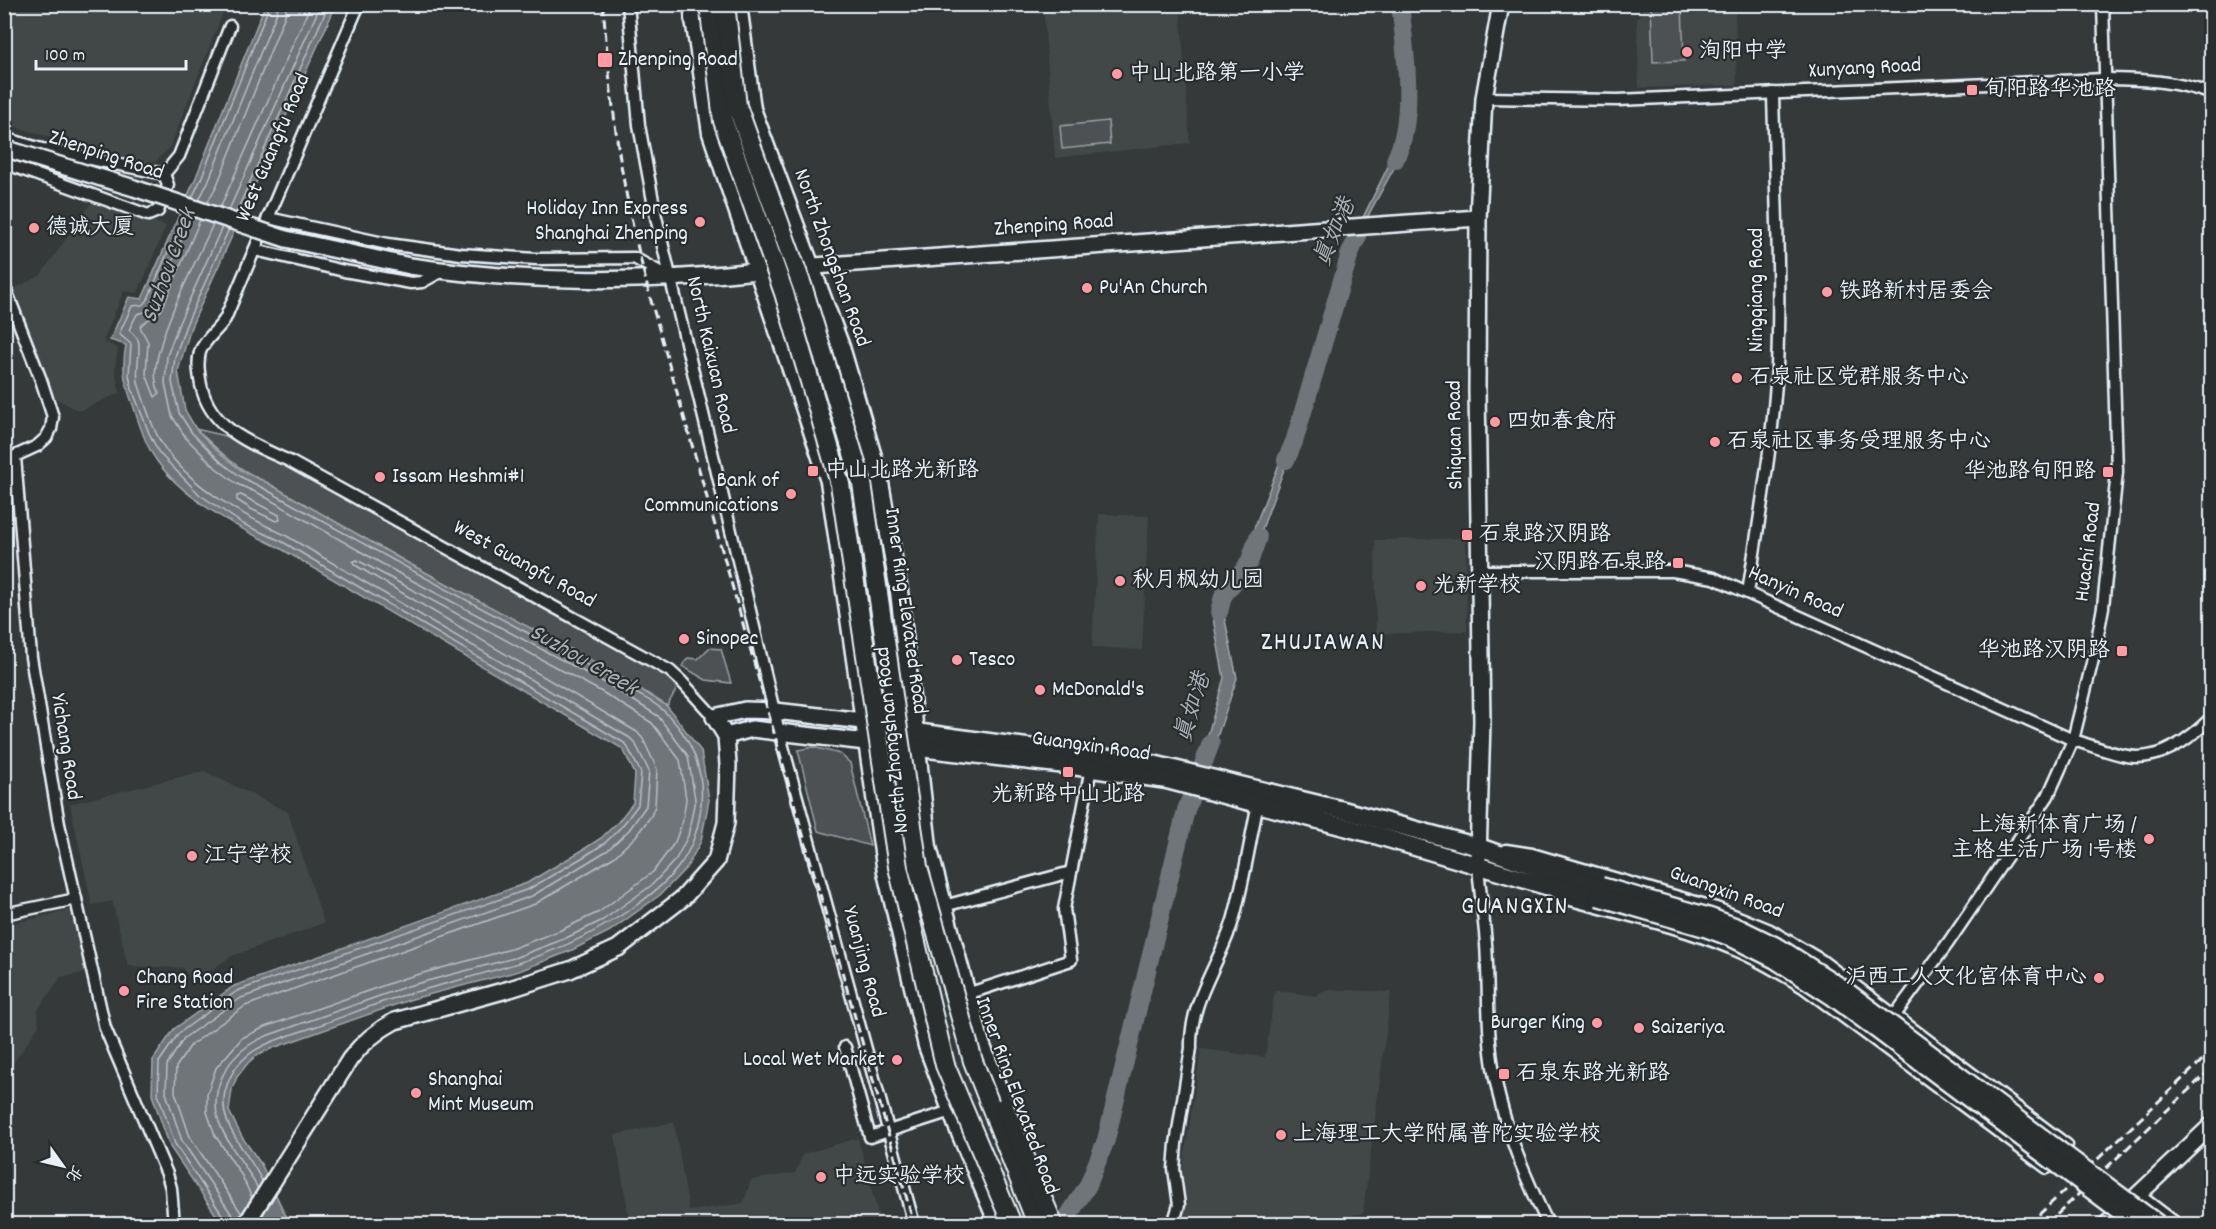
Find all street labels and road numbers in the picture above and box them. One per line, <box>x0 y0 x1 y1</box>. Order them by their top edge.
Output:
street label: Xunyang Road <box>1808 51 1922 87</box>
street label: West Guangfu Road <box>229 69 319 227</box>
street label: Zhenping Road <box>44 123 168 189</box>
street label: North Zhongshan Road <box>784 165 878 351</box>
street label: Zhenping Road <box>993 206 1115 246</box>
street label: Ningqiang Road <box>1742 228 1773 352</box>
street label: North Kaixuan Road <box>677 273 743 437</box>
street label: Shiquan Road <box>1440 380 1472 490</box>
street label: Huachi Road <box>2068 500 2110 604</box>
street label: Inner Ring Elevated Road <box>875 506 935 716</box>
street label: West Guangfu Road <box>447 513 601 617</box>
street label: Hanyin Road <box>1743 558 1847 628</box>
street label: North Zhongshan Road <box>868 645 918 835</box>
street label: Yichang Road <box>41 692 89 802</box>
street label: Guangxin Road <box>1030 723 1152 771</box>
street label: Guangxin Road <box>1665 858 1787 928</box>
street label: Yuanjing Road <box>833 903 893 1021</box>
street label: Inner Ring Elevated Road <box>966 993 1066 1199</box>

